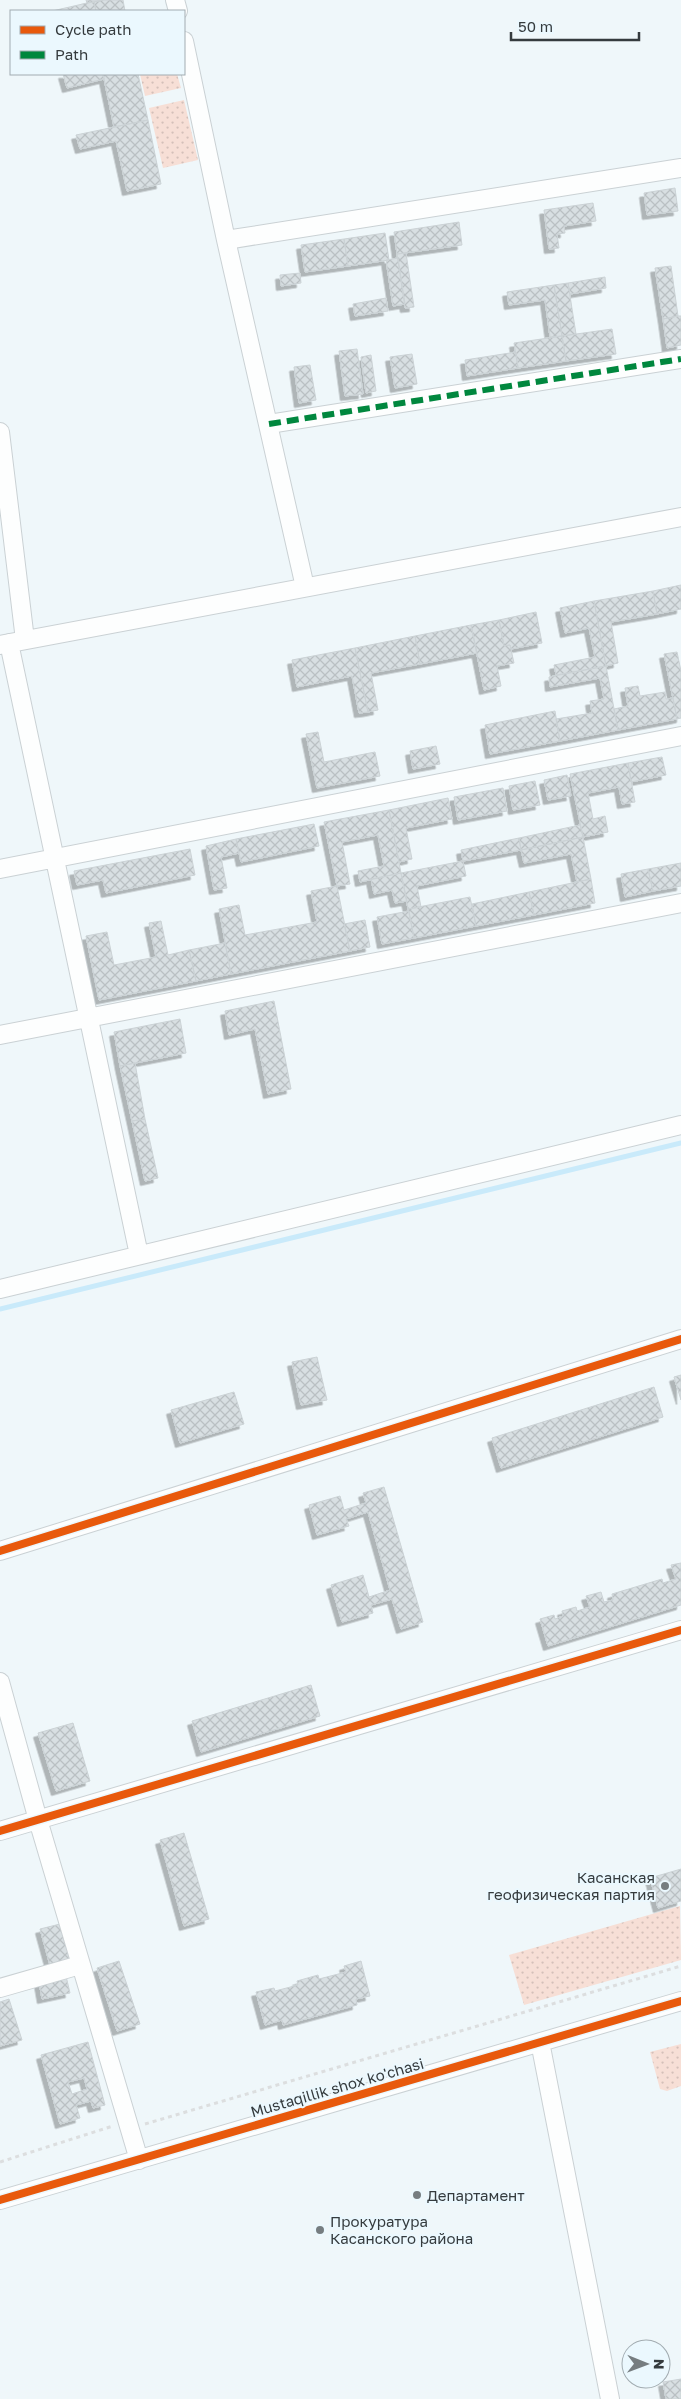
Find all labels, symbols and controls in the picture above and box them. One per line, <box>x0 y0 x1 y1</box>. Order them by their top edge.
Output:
legend <box>10 10 185 75</box>
scale bar <box>511 10 638 42</box>
text: 50 m <box>518 17 553 35</box>
text: Cycle path <box>55 20 131 38</box>
text: Path <box>55 45 88 63</box>
place label: Касанская геофизическая партия <box>487 1868 655 1903</box>
marker: Касанская геофизическая партия <box>659 1880 671 1892</box>
street label: Mustaqillik shox ko'chasi <box>248 2054 426 2120</box>
place label: Департамент <box>427 2186 525 2204</box>
marker: Департамент <box>411 2189 423 2201</box>
place label: Прокуратура Касанского района <box>330 2212 473 2247</box>
marker: Прокуратура Касанского района <box>314 2224 326 2236</box>
north arrow <box>621 2339 671 2389</box>
text: N <box>651 2359 668 2370</box>

